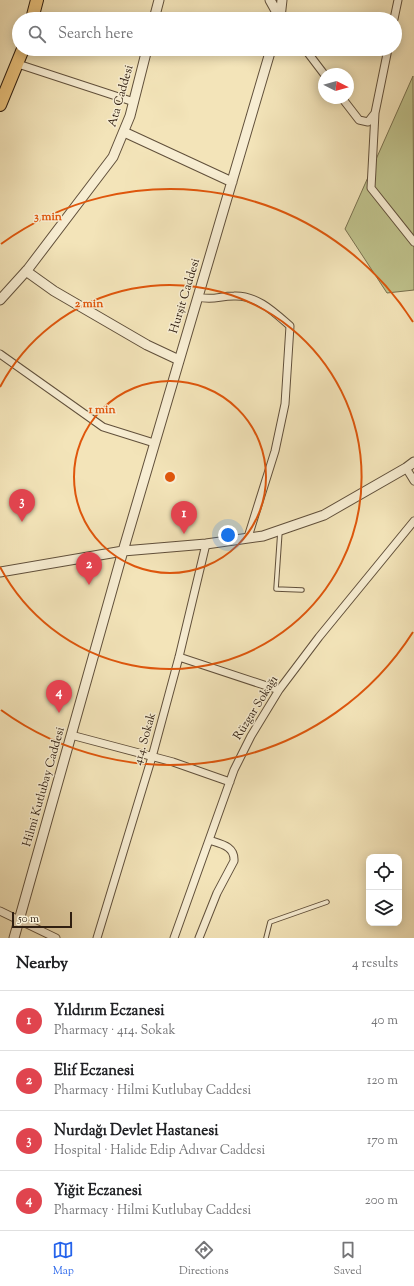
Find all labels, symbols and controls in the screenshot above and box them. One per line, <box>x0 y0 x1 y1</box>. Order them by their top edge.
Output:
search box <box>12 12 402 56</box>
icon: search <box>26 23 48 45</box>
text: Search here <box>58 24 133 45</box>
street label: Ata Caddesi <box>104 62 139 129</box>
north arrow <box>318 68 354 104</box>
text: 3 min <box>34 208 63 226</box>
street label: Hurşit Caddesi <box>165 256 205 336</box>
text: 2 min <box>75 295 104 313</box>
text: 1 min <box>87 401 116 419</box>
centre of rings <box>163 470 177 484</box>
pin: 3 <box>9 489 35 522</box>
pin: 1 <box>171 501 197 534</box>
your location <box>218 525 238 545</box>
pin: 2 <box>76 552 102 585</box>
street label: Rüzgar Sokağı <box>229 672 283 744</box>
pin: 4 <box>46 680 72 713</box>
street label: 414. Sokak <box>129 710 161 767</box>
street label: Hilmi Kutlubay Caddesi <box>18 724 70 849</box>
map controls <box>366 854 402 926</box>
button: locate <box>366 854 402 890</box>
button: layers <box>366 890 402 926</box>
scale bar <box>12 910 72 929</box>
text: 50 m <box>18 911 39 927</box>
text: Nearby <box>16 952 68 976</box>
text: 4 results <box>352 955 398 973</box>
text: Yıldırım Eczanesi <box>54 1001 164 1022</box>
text: 1 <box>27 1012 31 1030</box>
text: 40 m <box>371 1012 398 1030</box>
text: Pharmacy · 414. Sokak <box>54 1022 176 1040</box>
text: Elif Eczanesi <box>54 1061 134 1082</box>
text: 2 <box>26 1072 32 1090</box>
text: 120 m <box>367 1072 398 1090</box>
text: Pharmacy · Hilmi Kutlubay Caddesi <box>54 1082 251 1100</box>
text: Nurdağı Devlet Hastanesi <box>54 1121 218 1142</box>
text: 3 <box>26 1132 32 1150</box>
text: 170 m <box>367 1132 398 1150</box>
text: Hospital · Halide Edip Adıvar Caddesi <box>54 1142 265 1160</box>
text: Yiğit Eczanesi <box>54 1181 142 1202</box>
text: 4 <box>26 1192 32 1210</box>
text: 200 m <box>365 1192 398 1210</box>
text: Pharmacy · Hilmi Kutlubay Caddesi <box>54 1202 251 1220</box>
tab: Map <box>52 1239 74 1279</box>
tab: Directions <box>179 1239 229 1279</box>
tab: Saved <box>333 1239 362 1279</box>

